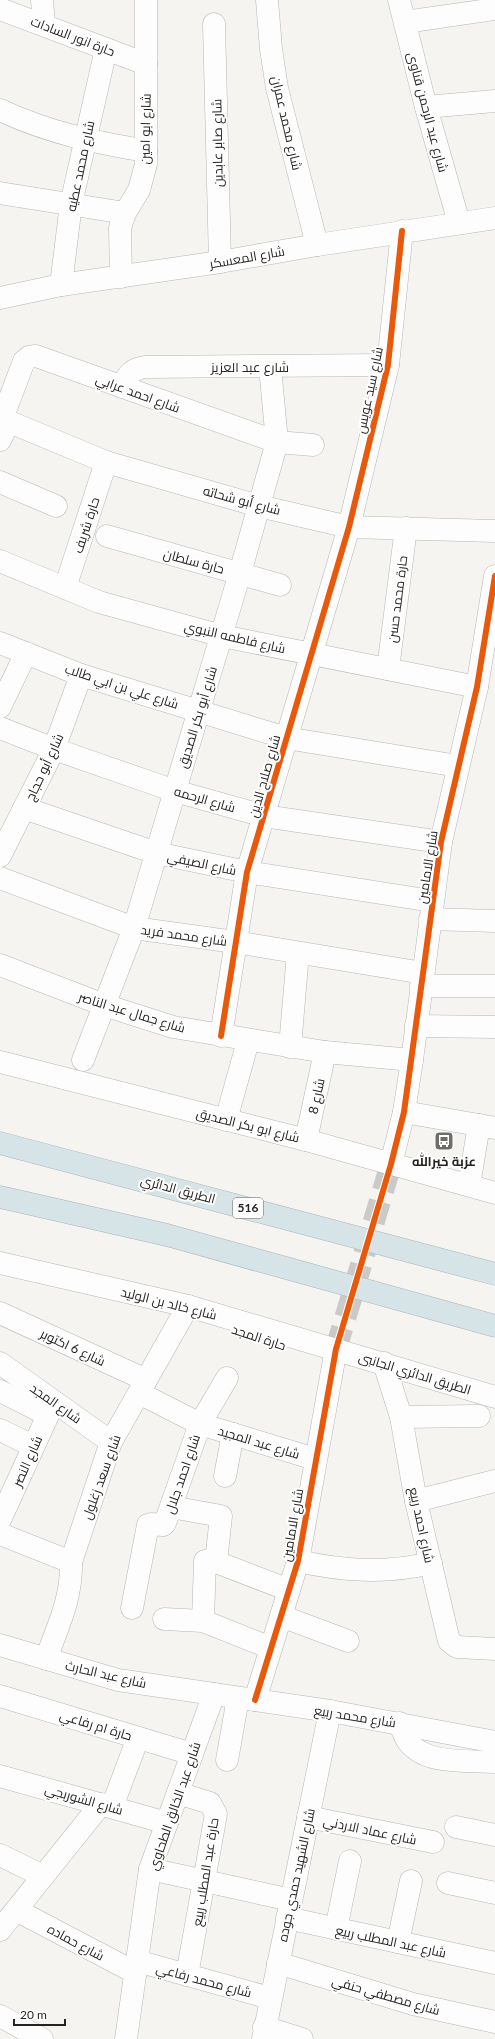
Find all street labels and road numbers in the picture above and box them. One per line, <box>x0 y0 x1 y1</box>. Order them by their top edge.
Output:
street label: حارة انور السادات <box>29 13 117 59</box>
street label: شارع عبد الرحمن قناوى <box>403 50 452 174</box>
street label: شارع محمد عمران <box>267 74 306 172</box>
street label: شارع ابو امين <box>136 93 155 165</box>
street label: شارع صابر عابدين <box>208 99 227 187</box>
street label: شارع محمد عطيه <box>63 119 98 213</box>
street label: شارع المعسكر <box>207 242 286 273</box>
street label: شارع سيد عويس <box>352 345 387 435</box>
street label: شارع عبد العزيز <box>210 359 289 376</box>
street label: شارع احمد عرابي <box>93 370 182 418</box>
street label: شارع أبو شحاته <box>201 482 283 519</box>
street label: حارة شريف <box>69 495 103 555</box>
street label: حارة سلطان <box>162 545 226 577</box>
street label: حارة محمد حسن <box>384 554 410 644</box>
street label: شارع فاطمه النبوي <box>182 618 287 659</box>
street label: شارع علي بن ابي طالب <box>62 660 181 715</box>
street label: شارع أبو بكر الصديق <box>174 664 221 770</box>
street label: شارع أبو حجاج <box>21 731 68 804</box>
street label: شارع صلاح الدين <box>245 733 284 820</box>
street label: شارع الرحمه <box>172 783 237 816</box>
street label: شارع الامامين <box>413 829 442 905</box>
street label: شارع الصيفي <box>165 848 238 881</box>
street label: شارع محمد فريد <box>140 921 228 950</box>
street label: شارع جمال عبد الناصر <box>75 988 187 1037</box>
street label: شارع 8 <box>304 1077 329 1116</box>
street label: شارع ابو بكر الصديق <box>194 1104 301 1147</box>
street label: الطريق الدائري <box>138 1171 217 1210</box>
road number: 516 <box>233 1198 263 1218</box>
street label: شارع خالد بن الوليد <box>119 1283 219 1324</box>
street label: حارة المجد <box>230 1321 288 1353</box>
street label: شارع 6 اكتوبر <box>37 1325 108 1370</box>
street label: الطريق الدائري الجانبى <box>356 1348 473 1401</box>
street label: شارع المجد <box>27 1379 85 1427</box>
street label: شارع عبد المجيد <box>216 1422 302 1463</box>
street label: شارع سعد زغلول <box>78 1432 125 1522</box>
street label: شارع احمد جلال <box>161 1432 204 1516</box>
street label: شارع النصر <box>8 1433 46 1490</box>
street label: شارع احمد ربيع <box>405 1486 438 1565</box>
street label: شارع الامامين <box>278 1487 307 1563</box>
street label: شارع عبد الحارث <box>64 1657 148 1692</box>
street label: شارع محمد ربيع <box>313 1702 397 1731</box>
street label: حارة ام رفاعي <box>57 1706 134 1746</box>
street label: شارع عبد الخالق الطحاوي <box>144 1740 206 1873</box>
street label: شارع الشوربجي <box>42 1780 125 1821</box>
street label: شارع الشهيد حمدي جوده <box>274 1807 321 1944</box>
street label: شارع عماد الاردني <box>321 1812 418 1851</box>
street label: حارة عبد المطلب ربيع <box>189 1817 222 1928</box>
street label: شارع حماده <box>44 1920 107 1965</box>
street label: شارع عبد المطلب ربيع <box>334 1921 448 1962</box>
street label: شارع محمد رفاعي <box>154 1960 253 2003</box>
street label: شارع مصطفي حنفي <box>329 1972 442 2021</box>

